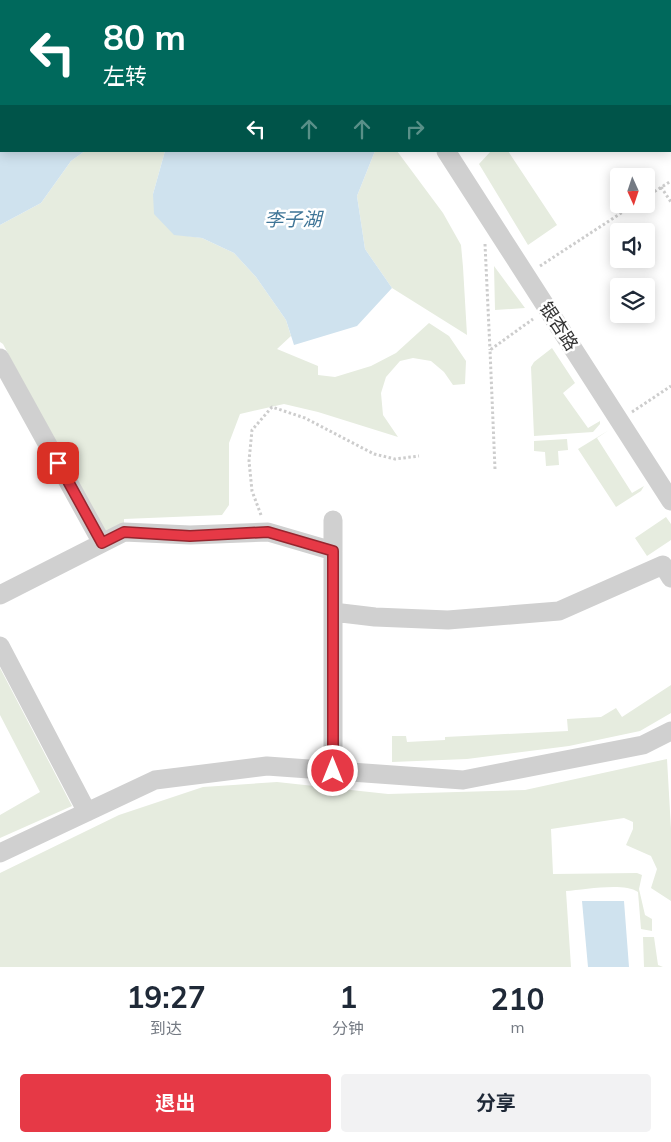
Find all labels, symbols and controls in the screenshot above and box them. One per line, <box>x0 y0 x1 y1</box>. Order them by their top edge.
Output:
text: 80 m <box>103 15 186 59</box>
icon: left <box>20 20 85 85</box>
text: 左转 <box>103 62 147 90</box>
icon: left <box>242 115 270 143</box>
icon: ahead <box>295 115 323 143</box>
icon: ahead <box>348 115 376 143</box>
icon: right <box>401 115 429 143</box>
north arrow <box>610 168 655 212</box>
map controls <box>610 168 655 323</box>
water label: 李子湖 <box>264 207 324 231</box>
button: sound <box>610 223 655 268</box>
button: layers <box>610 278 655 323</box>
street label: 银杏路 <box>535 297 583 355</box>
pin <box>37 442 79 484</box>
icon: arrive <box>44 449 72 477</box>
position arrow <box>306 744 358 796</box>
text: 19:27 <box>126 978 206 1016</box>
text: 1 <box>339 978 357 1016</box>
text: 210 <box>491 980 545 1018</box>
text: m <box>511 1017 525 1037</box>
text: 到达 <box>150 1018 182 1038</box>
text: 分钟 <box>332 1018 364 1038</box>
button: 退出 <box>20 1074 331 1132</box>
button: 分享 <box>341 1074 651 1132</box>

